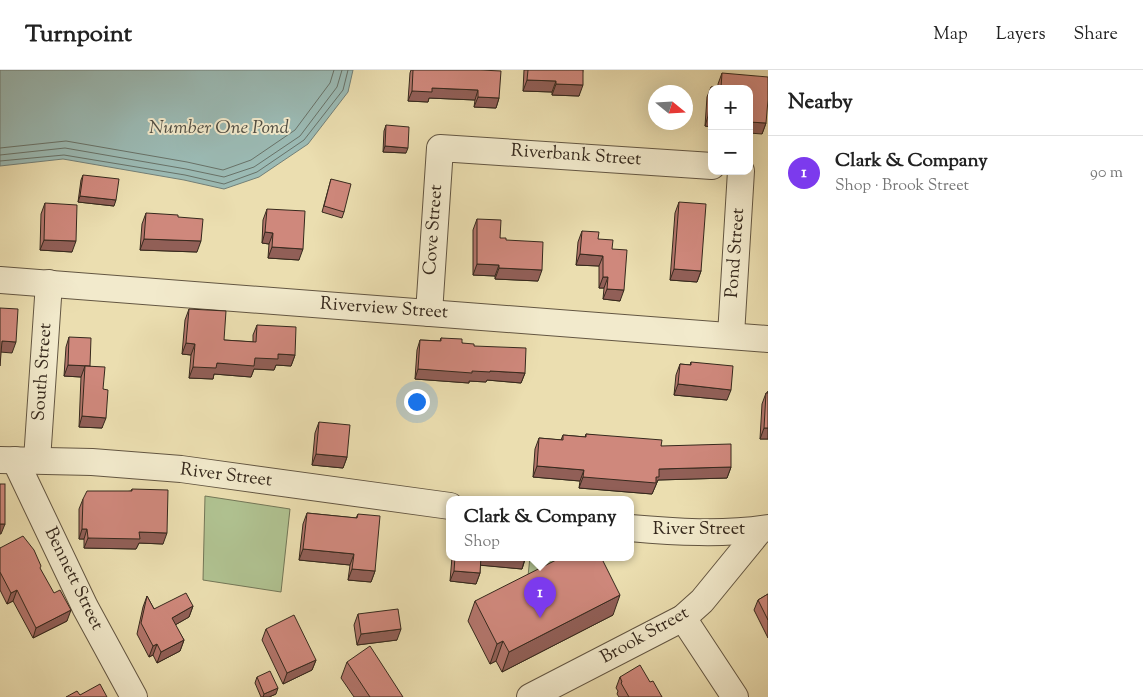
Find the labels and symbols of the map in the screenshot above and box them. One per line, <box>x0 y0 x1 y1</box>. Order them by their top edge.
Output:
north arrow <box>648 85 693 130</box>
water label: Number One Pond <box>149 115 290 142</box>
street label: Riverbank Street <box>510 138 642 174</box>
street label: Cove Street <box>418 184 450 276</box>
street label: Pond Street <box>720 207 752 299</box>
street label: Riverview Street <box>319 292 449 326</box>
street label: South Street <box>27 322 59 422</box>
your location <box>404 389 430 415</box>
street label: River Street <box>179 457 273 495</box>
street label: River Street <box>653 517 745 543</box>
street label: Bennett Street <box>37 523 109 635</box>
pin: 1 <box>524 577 556 618</box>
street label: Brook Street <box>596 601 694 671</box>

